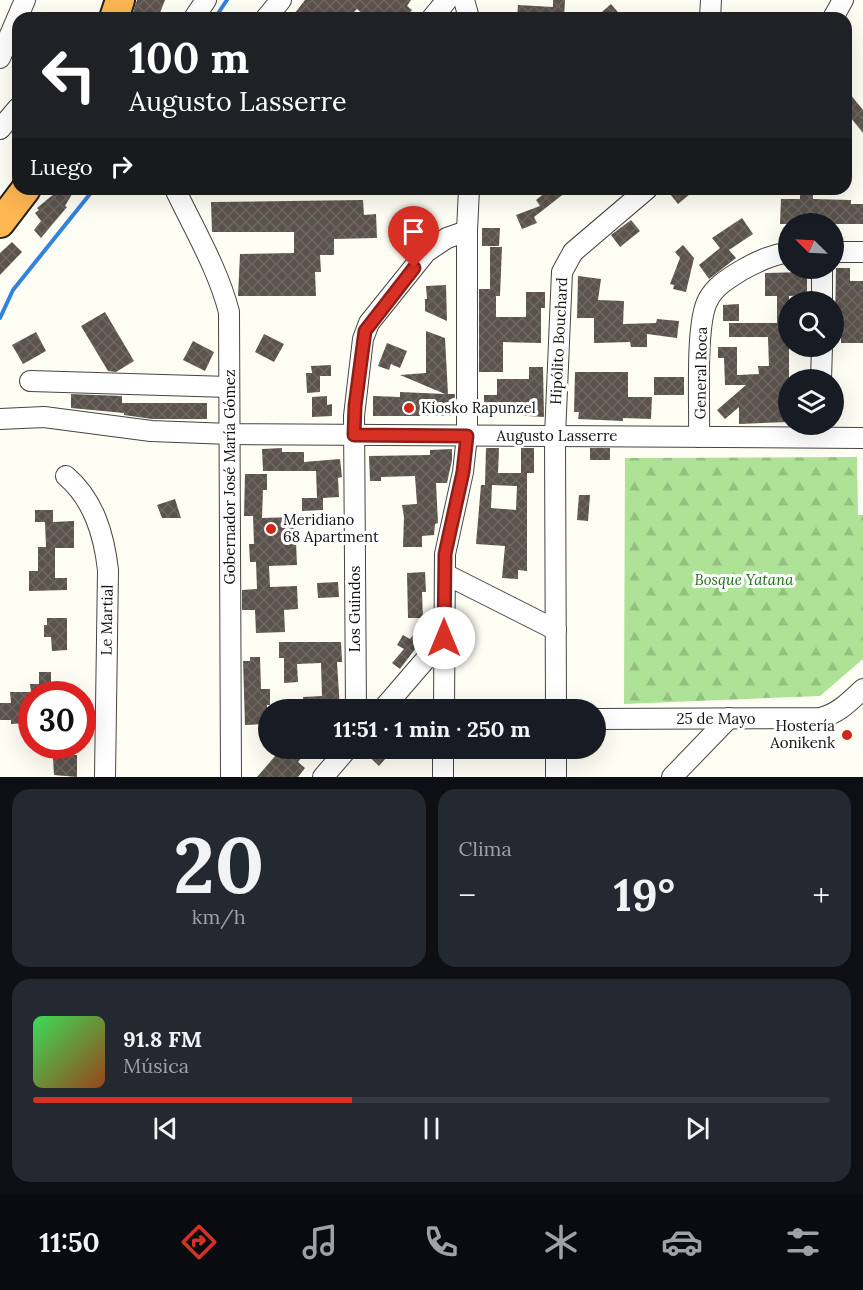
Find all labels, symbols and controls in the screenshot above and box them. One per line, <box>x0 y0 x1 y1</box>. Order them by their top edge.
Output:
text: 100 m <box>129 31 249 85</box>
icon: left <box>30 36 108 114</box>
text: Augusto Lasserre <box>129 84 347 118</box>
icon: right <box>105 150 138 183</box>
text: Luego <box>30 153 93 181</box>
pin <box>388 206 439 268</box>
north arrow <box>778 213 844 279</box>
map controls <box>778 213 844 435</box>
icon: arrive <box>397 215 430 248</box>
street label: Hipólito Bouchard <box>546 277 571 405</box>
button: search <box>778 291 844 357</box>
street label: General Roca <box>690 326 711 420</box>
street label: Gobernador José María Gómez <box>220 369 239 585</box>
button: layers <box>778 369 844 435</box>
place label: Kiosko Rapunzel <box>421 398 536 417</box>
marker: Kiosko Rapunzel <box>402 401 416 415</box>
street label: Augusto Lasserre <box>496 426 617 445</box>
place label: Meridiano 68 Apartment <box>283 510 379 546</box>
marker: Meridiano 68 Apartment <box>264 522 278 536</box>
street label: Los Guindos <box>345 566 364 652</box>
park label: Bosque Yatana <box>695 570 794 589</box>
street label: Le Martial <box>96 584 117 656</box>
position arrow <box>412 606 476 670</box>
speed limit sign: 30 <box>18 681 96 759</box>
street label: 25 de Mayo <box>676 709 756 728</box>
text: 11:51 · 1 min · 250 m <box>333 715 531 743</box>
place label: Hostería Aonikenk <box>769 716 835 752</box>
marker: Hostería Aonikenk <box>840 728 854 742</box>
text: 20 <box>173 815 264 914</box>
text: Clima <box>459 836 512 861</box>
text: 19° <box>614 866 675 923</box>
text: − <box>459 874 476 916</box>
text: + <box>812 874 830 916</box>
text: km/h <box>192 904 246 929</box>
text: 91.8 FM <box>123 1025 202 1053</box>
text: Música <box>123 1053 189 1078</box>
icon: previous <box>149 1112 182 1145</box>
icon: pause <box>415 1112 448 1145</box>
icon: next <box>681 1112 714 1145</box>
icon: directions <box>178 1221 220 1263</box>
icon: music <box>299 1221 341 1263</box>
icon: phone <box>420 1221 462 1263</box>
icon: climate <box>540 1221 582 1263</box>
icon: car <box>661 1221 703 1263</box>
icon: filters <box>782 1221 824 1263</box>
text: 11:50 <box>39 1225 100 1259</box>

